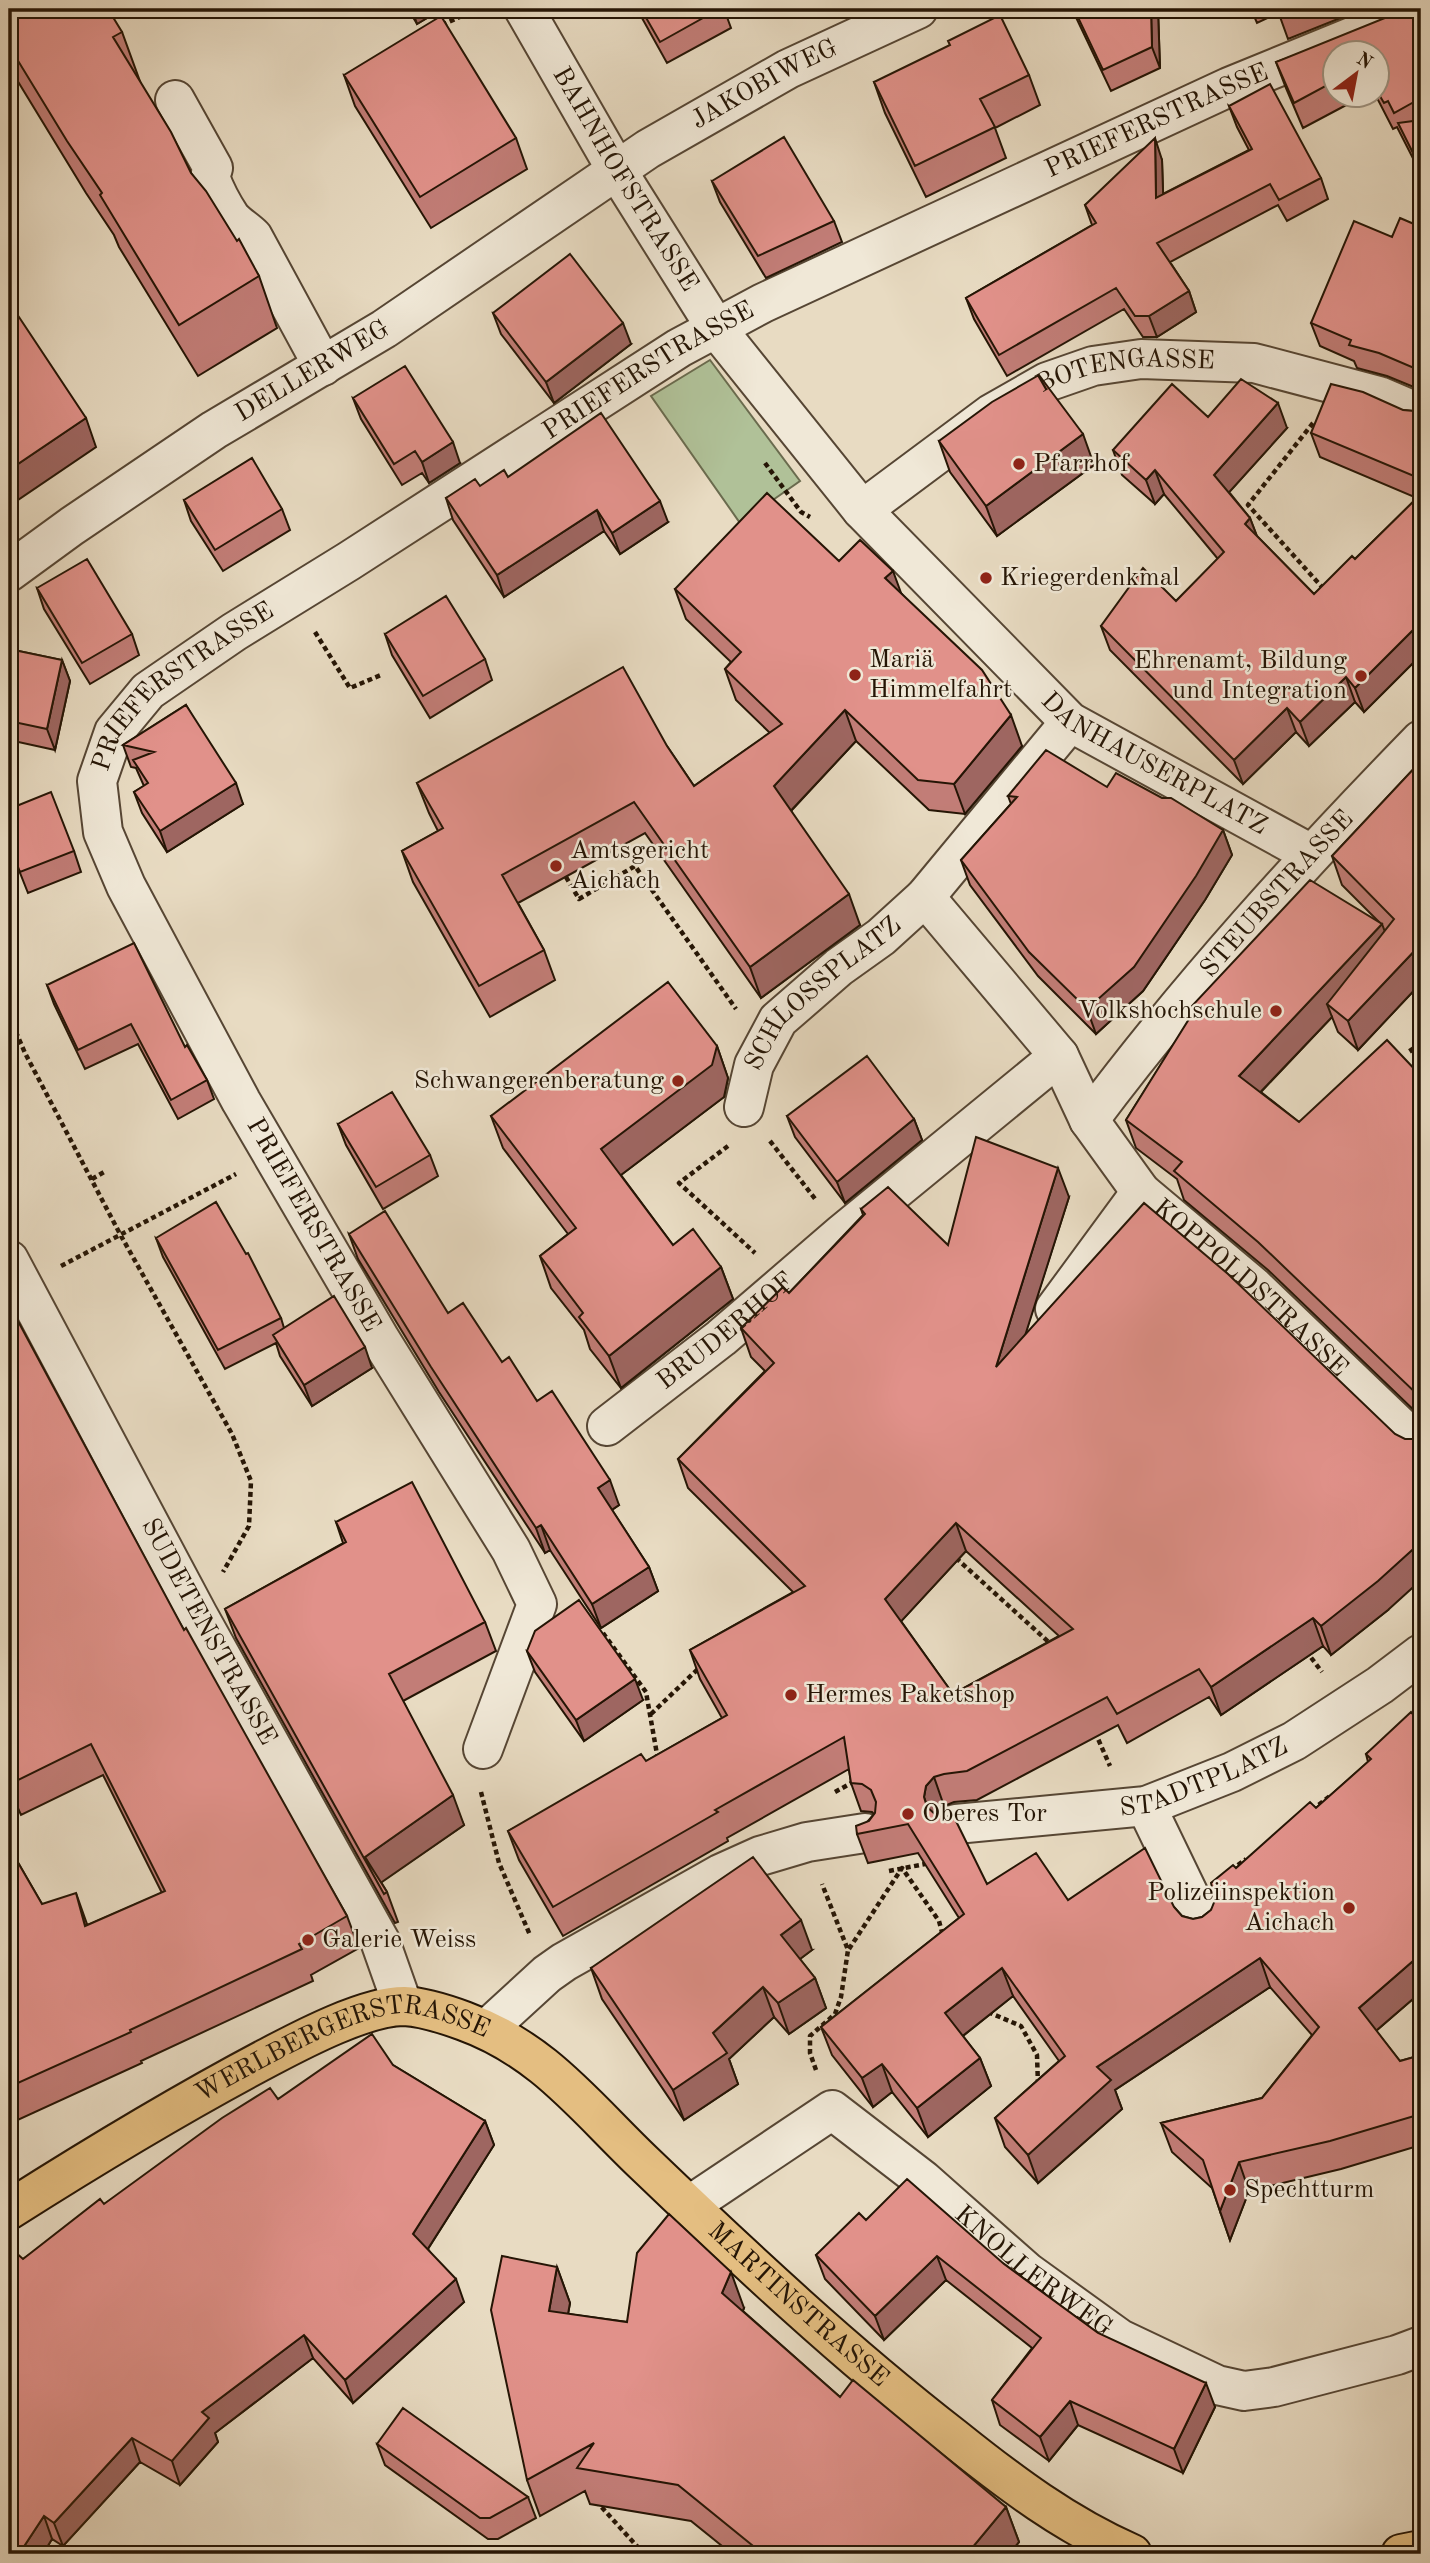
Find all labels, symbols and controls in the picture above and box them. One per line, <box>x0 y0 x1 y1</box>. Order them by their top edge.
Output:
street label: JAKOBIWEG <box>687 35 842 134</box>
north arrow <box>1322 38 1392 108</box>
text: N <box>1352 50 1375 74</box>
street label: PRIEFERSTRASSE <box>1041 59 1272 183</box>
street label: BAHNHOFSTRASSE <box>547 63 703 296</box>
street label: PRIEFERSTRASSE <box>538 297 758 445</box>
street label: DELLERWEG <box>231 316 394 427</box>
street label: BOTENGASSE <box>1032 346 1215 398</box>
place label: Pfarrhof <box>1033 451 1130 477</box>
marker: Pfarrhof <box>1011 456 1027 472</box>
place label: Kriegerdenkmal <box>1000 565 1180 591</box>
marker: Kriegerdenkmal <box>978 570 994 586</box>
street label: PRIEFERSTRASSE <box>88 598 278 774</box>
place label: Mariä Himmelfahrt <box>869 647 1012 703</box>
place label: Ehrenamt, Bildung und Integration <box>1134 648 1347 704</box>
marker: Mariä Himmelfahrt <box>847 667 863 683</box>
marker: Ehrenamt, Bildung und Integration <box>1353 668 1369 684</box>
street label: DANHAUSERPLATZ <box>1036 687 1271 840</box>
street label: STEUBSTRASSE <box>1196 806 1359 983</box>
place label: Amtsgericht Aichach <box>570 838 709 894</box>
marker: Amtsgericht Aichach <box>548 858 564 874</box>
street label: SCHLOSSPLATZ <box>741 912 906 1075</box>
place label: Volkshochschule <box>1078 998 1262 1024</box>
marker: Volkshochschule <box>1268 1003 1284 1019</box>
place label: Schwangerenberatung <box>414 1068 664 1094</box>
marker: Schwangerenberatung <box>670 1073 686 1089</box>
street label: PRIEFERSTRASSE <box>241 1114 385 1336</box>
street label: KOPPOLDSTRASSE <box>1148 1195 1352 1382</box>
street label: BRUDERHOF <box>652 1268 800 1395</box>
street label: SUDETENSTRASSE <box>136 1514 281 1750</box>
place label: Hermes Paketshop <box>805 1682 1015 1708</box>
marker: Hermes Paketshop <box>783 1687 799 1703</box>
street label: STADTPLATZ <box>1118 1733 1292 1821</box>
place label: Oberes Tor <box>922 1801 1047 1827</box>
marker: Oberes Tor <box>900 1806 916 1822</box>
place label: Polizeiinspektion Aichach <box>1147 1880 1335 1936</box>
marker: Polizeiinspektion Aichach <box>1341 1900 1357 1916</box>
place label: Galerie Weiss <box>322 1927 476 1953</box>
marker: Galerie Weiss <box>300 1932 316 1948</box>
street label: WERLBERGERSTRASSE <box>191 1993 494 2107</box>
place label: Spechtturm <box>1244 2177 1374 2203</box>
marker: Spechtturm <box>1222 2182 1238 2198</box>
street label: KNOLLERWEG <box>949 2201 1117 2342</box>
street label: MARTINSTRASSE <box>703 2218 893 2392</box>

